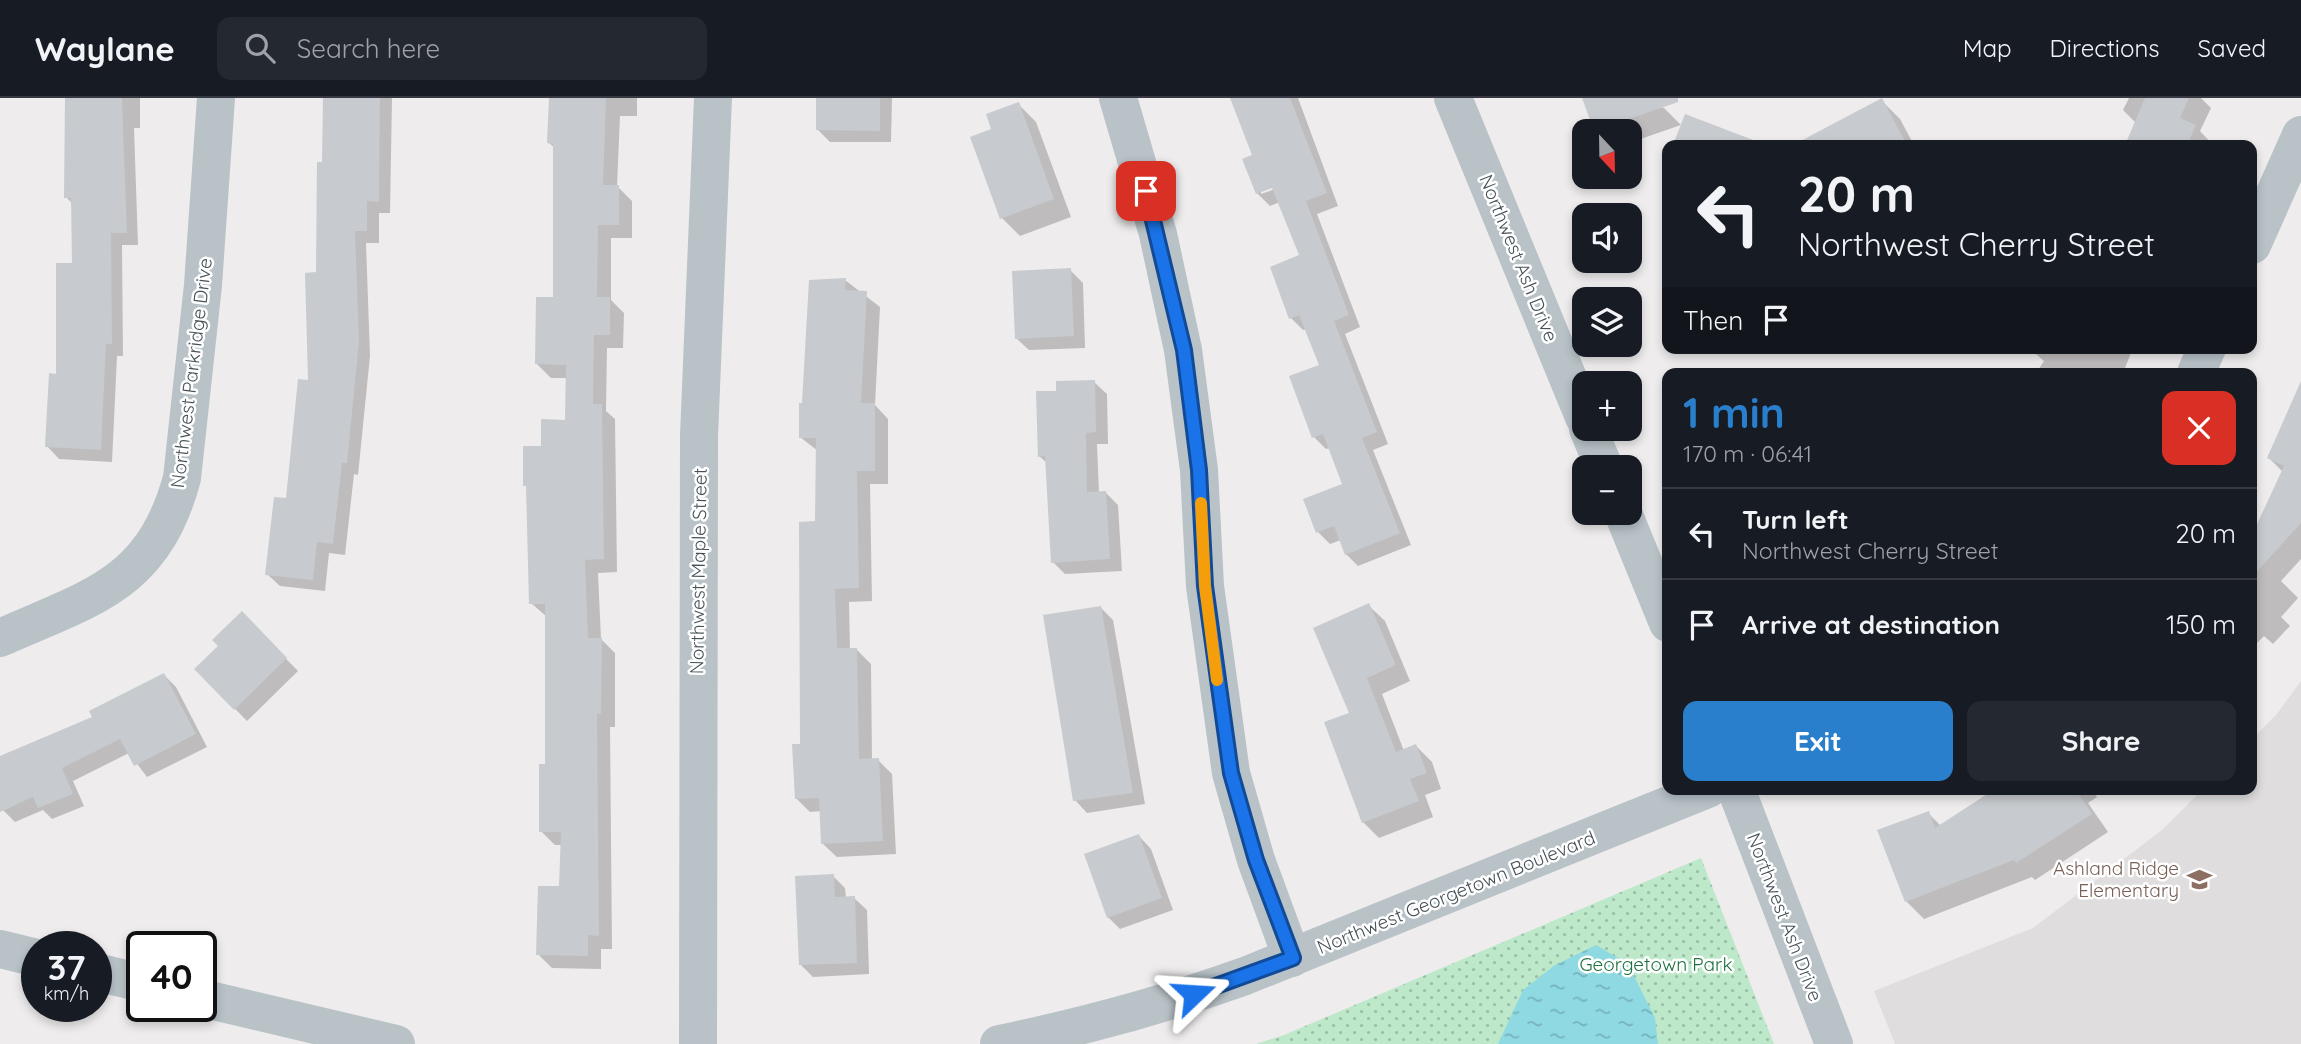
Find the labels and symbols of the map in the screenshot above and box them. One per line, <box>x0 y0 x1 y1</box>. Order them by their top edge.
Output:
north arrow <box>1572 119 1642 189</box>
pin <box>1116 161 1176 221</box>
street label: Northwest Ash Drive <box>1474 171 1564 345</box>
street label: Northwest Parkridge Drive <box>165 257 217 489</box>
street label: Northwest Maple Street <box>684 468 712 674</box>
street label: Northwest Georgetown Boulevard <box>1313 825 1599 959</box>
street label: Northwest Ash Drive <box>1742 829 1828 1005</box>
place label: Ashland Ridge Elementary <box>2053 856 2179 902</box>
school or university icon: Ashland Ridge Elementary <box>2185 865 2213 893</box>
speed limit sign: 40 <box>126 931 217 1022</box>
park label: Georgetown Park <box>1579 952 1733 976</box>
position arrow <box>1157 957 1231 1031</box>

